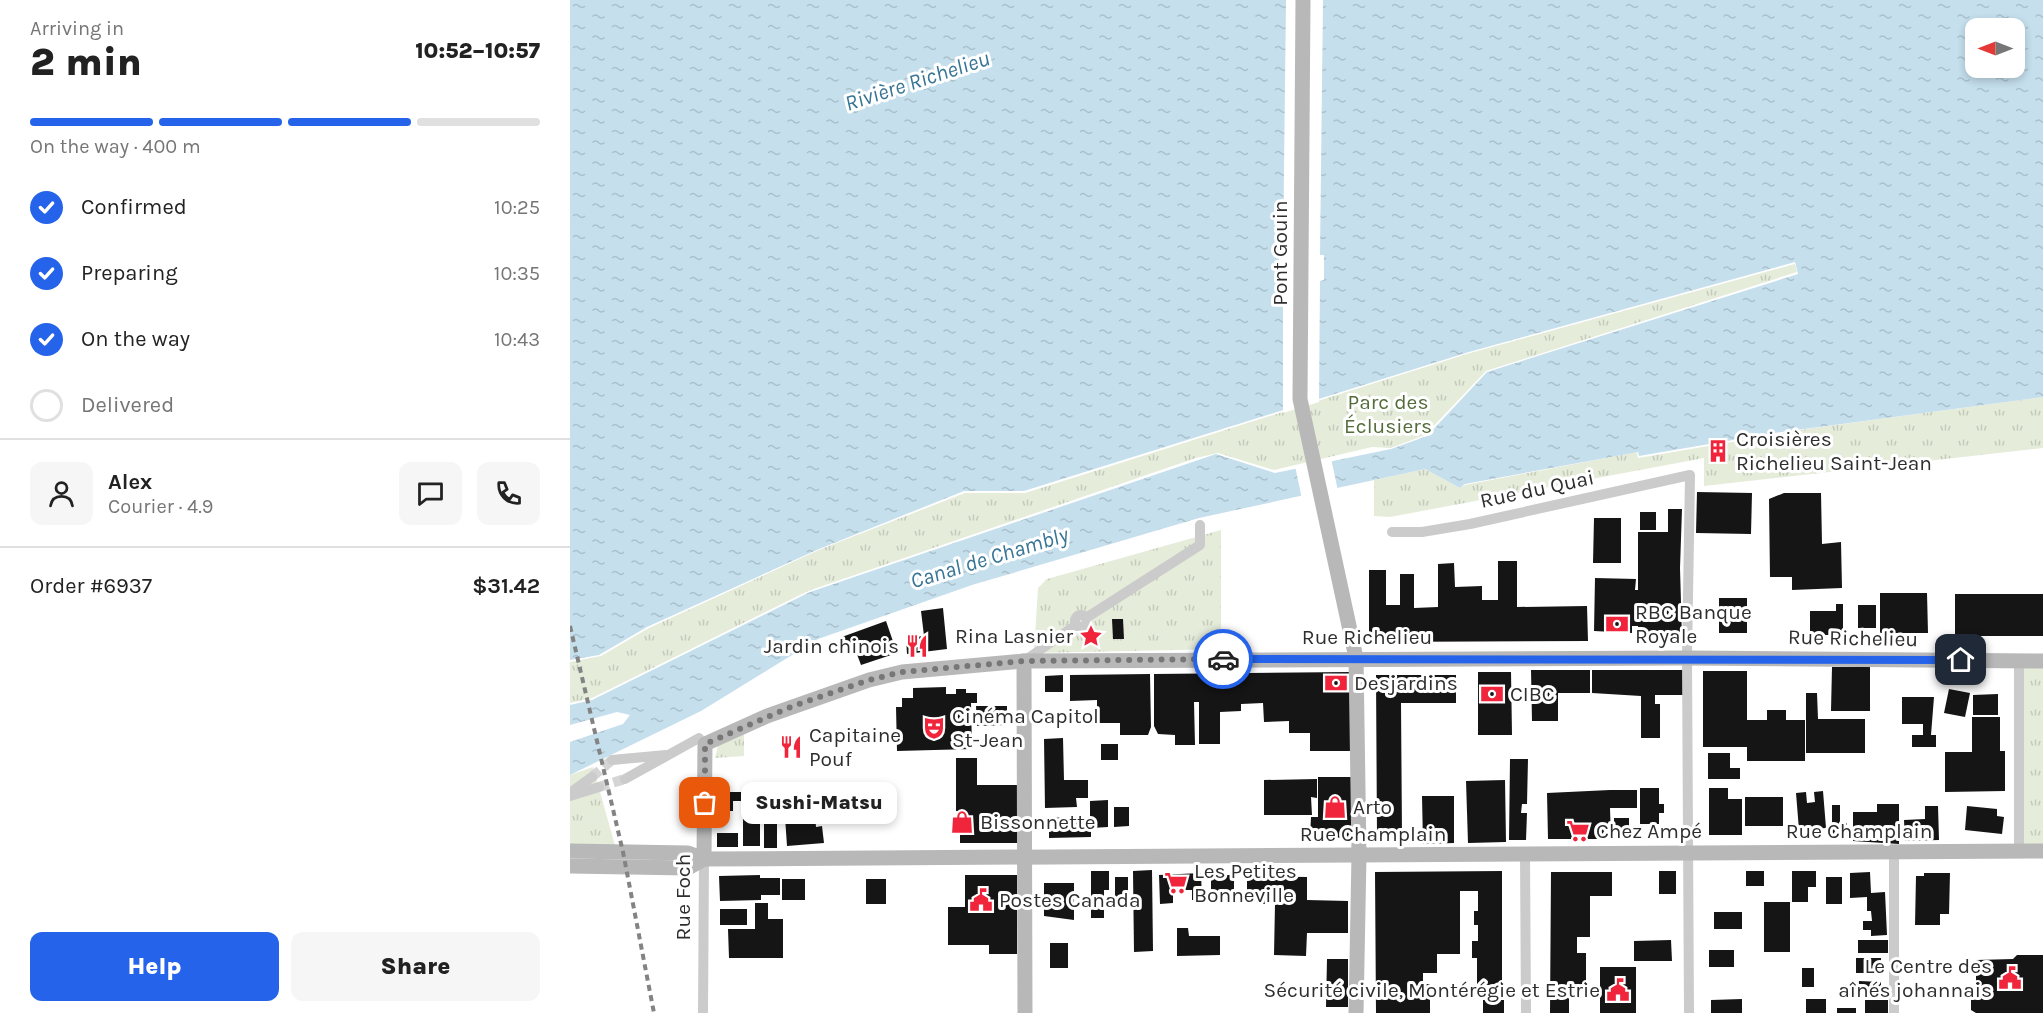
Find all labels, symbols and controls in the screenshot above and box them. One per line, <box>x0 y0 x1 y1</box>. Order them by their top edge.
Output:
text: Arriving in <box>30 17 124 40</box>
north arrow <box>1965 18 2025 78</box>
map controls <box>1965 18 2025 78</box>
text: 10:52–10:57 <box>415 38 540 64</box>
text: 2 min <box>30 39 142 85</box>
water label: Rivière Richelieu <box>842 45 993 117</box>
text: On the way · 400 m <box>30 135 201 158</box>
icon: check <box>30 191 63 224</box>
text: Confirmed <box>81 194 187 220</box>
text: 10:25 <box>494 196 540 219</box>
street label: Pont Gouin <box>1268 200 1292 306</box>
icon: check <box>30 257 63 290</box>
text: Preparing <box>81 260 178 286</box>
text: 10:35 <box>494 262 540 285</box>
icon: check <box>30 323 63 356</box>
text: On the way <box>81 326 190 352</box>
text: 10:43 <box>494 328 540 351</box>
park label: Parc des Éclusiers <box>1344 390 1432 438</box>
text: Delivered <box>81 392 174 418</box>
place label: Croisières Richelieu Saint-Jean <box>1736 427 1932 475</box>
building icon: Croisières Richelieu Saint-Jean <box>1705 438 1731 464</box>
button: person <box>30 462 93 525</box>
button: chat <box>399 462 462 525</box>
button: phone <box>477 462 540 525</box>
street label: Rue du Quai <box>1478 465 1596 513</box>
text: Alex <box>108 469 152 495</box>
text: Courier · 4.9 <box>108 495 213 518</box>
water label: Canal de Chambly <box>907 521 1073 594</box>
text: Order #6937 <box>30 573 152 599</box>
text: $31.42 <box>472 573 540 599</box>
place label: RBC Banque Royale <box>1635 600 1752 648</box>
bank icon: RBC Banque Royale <box>1604 611 1630 637</box>
place icon: Rina Lasnier <box>1078 623 1104 649</box>
place label: Rina Lasnier <box>955 624 1073 648</box>
street label: Rue Richelieu <box>1302 625 1432 649</box>
street label: Rue Richelieu <box>1788 625 1918 651</box>
courier <box>1193 629 1253 689</box>
restaurant icon: Jardin chinois <box>904 633 930 659</box>
place label: Jardin chinois <box>764 634 899 658</box>
pin <box>1935 634 1986 685</box>
icon: car <box>1207 643 1240 676</box>
icon: home <box>1944 643 1977 676</box>
bank icon: Desjardins <box>1323 670 1349 696</box>
place label: Desjardins <box>1354 671 1458 695</box>
bank icon: CIBC <box>1479 681 1505 707</box>
place label: CIBC <box>1510 682 1555 706</box>
place label: Cinéma Capitol St-Jean <box>952 704 1099 752</box>
theatre icon: Cinéma Capitol St-Jean <box>921 715 947 741</box>
place label: Capitaine Pouf <box>809 723 901 771</box>
restaurant icon: Capitaine Pouf <box>778 734 804 760</box>
pin <box>679 777 730 828</box>
callout: Sushi-Matsu <box>741 782 897 824</box>
icon: bag <box>688 786 721 819</box>
text: Sushi-Matsu <box>755 791 883 814</box>
shop icon: Arto <box>1322 794 1348 820</box>
place label: Arto <box>1353 795 1392 819</box>
shop icon: Bissonnette <box>949 809 975 835</box>
place label: Bissonnette <box>980 810 1096 834</box>
supermarket icon: Chez Ampé <box>1565 818 1591 844</box>
place label: Chez Ampé <box>1596 819 1702 843</box>
street label: Rue Champlain <box>1786 819 1932 843</box>
street label: Rue Champlain <box>1300 822 1446 846</box>
street label: Rue Foch <box>671 854 695 940</box>
place label: Les Petites Bonneville <box>1194 859 1297 907</box>
supermarket icon: Les Petites Bonneville <box>1163 870 1189 896</box>
public building icon: Postes Canada <box>968 887 994 913</box>
place label: Postes Canada <box>999 888 1141 912</box>
button: Help <box>30 932 279 1001</box>
button: Share <box>291 932 540 1001</box>
place label: Le Centre des aînés johannais <box>1838 954 1992 1002</box>
public building icon: Le Centre des aînés johannais <box>1997 965 2023 991</box>
public building icon: Sécurité civile, Montérégie et Estrie <box>1605 977 1631 1003</box>
place label: Sécurité civile, Montérégie et Estrie <box>1264 978 1600 1002</box>

